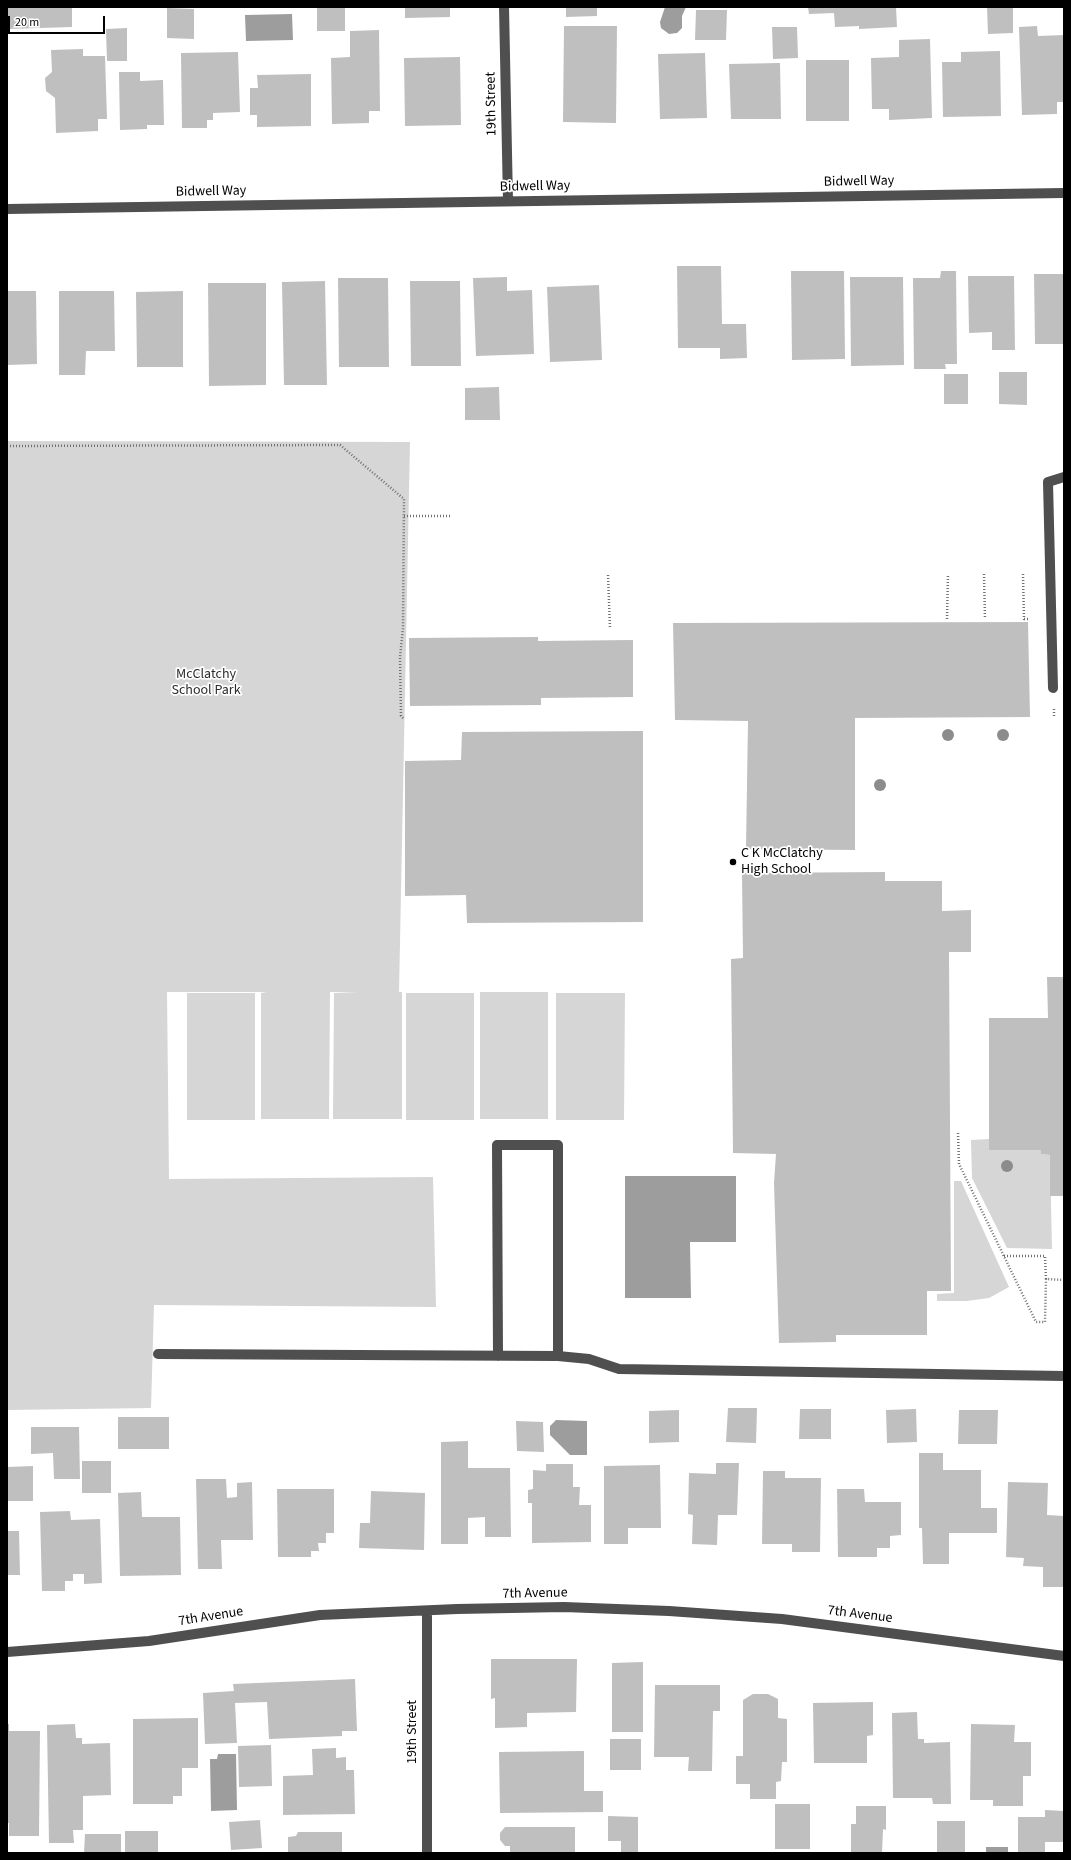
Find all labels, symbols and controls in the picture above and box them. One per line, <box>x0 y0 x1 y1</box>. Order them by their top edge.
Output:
scale bar <box>10 8 107 34</box>
text: 20 m <box>15 14 39 31</box>
street label: 19th Street <box>483 72 501 136</box>
street label: Bidwell Way <box>824 173 894 191</box>
street label: Bidwell Way <box>500 178 570 196</box>
street label: Bidwell Way <box>176 183 246 201</box>
park label: McClatchy School Park <box>171 667 241 700</box>
place label: C K McClatchy High School <box>741 846 823 878</box>
marker: C K McClatchy High School <box>728 857 738 867</box>
street label: 7th Avenue <box>502 1585 568 1603</box>
street label: 7th Avenue <box>827 1603 893 1627</box>
street label: 7th Avenue <box>177 1604 245 1630</box>
street label: 19th Street <box>405 1700 421 1764</box>

